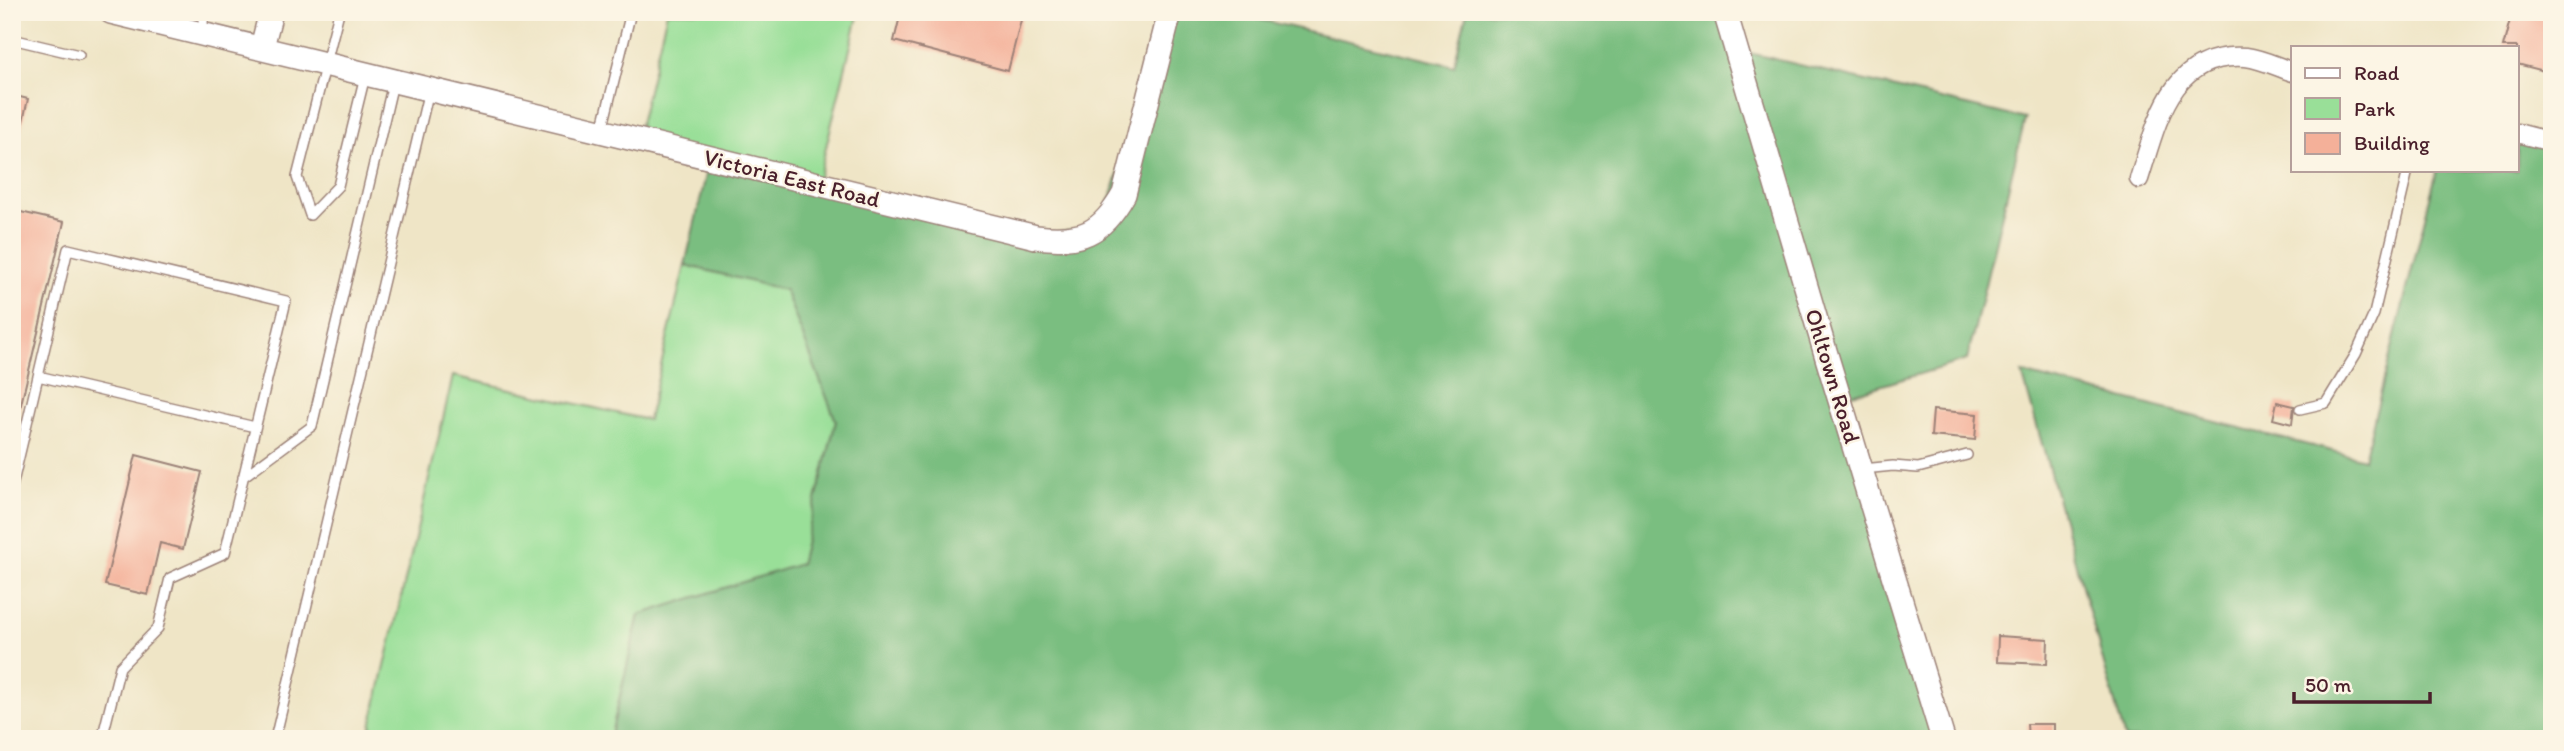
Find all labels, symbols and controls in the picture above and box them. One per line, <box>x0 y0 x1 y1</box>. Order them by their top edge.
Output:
legend <box>2291 46 2518 172</box>
text: Road <box>2354 60 2400 85</box>
text: Park <box>2354 96 2396 121</box>
text: Building <box>2354 130 2430 155</box>
street label: Victoria East Road <box>701 143 884 214</box>
street label: Ohltown Road <box>1799 305 1867 447</box>
scale bar <box>2294 660 2431 704</box>
text: 50 m <box>2305 672 2352 697</box>

